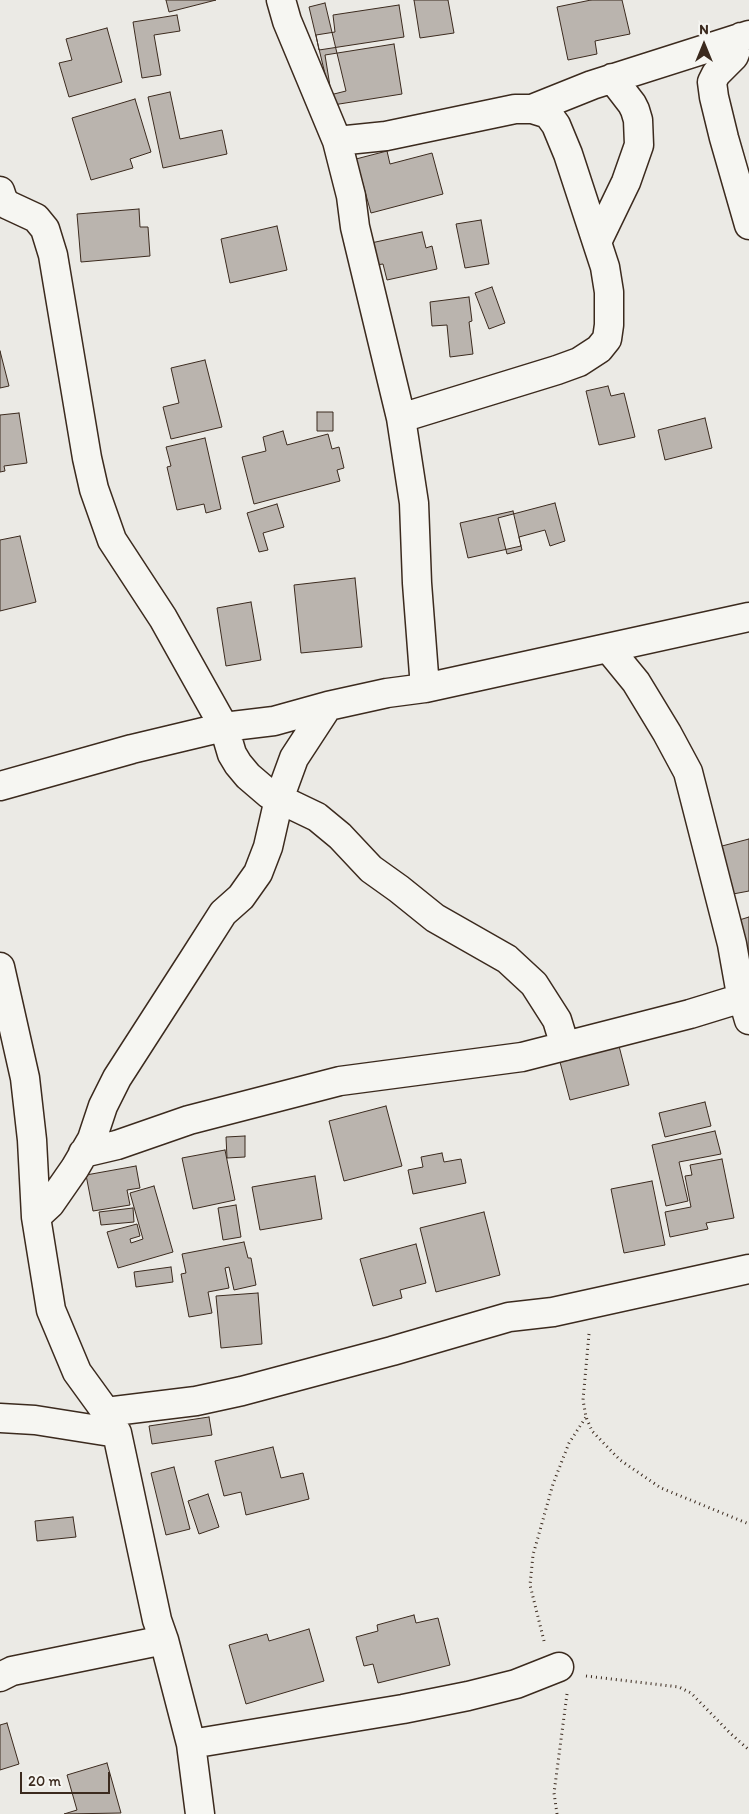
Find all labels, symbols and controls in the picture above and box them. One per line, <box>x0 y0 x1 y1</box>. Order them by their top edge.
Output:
north arrow <box>679 20 729 70</box>
text: N <box>699 21 709 38</box>
scale bar <box>22 1762 112 1794</box>
text: 20 m <box>28 1772 61 1790</box>

